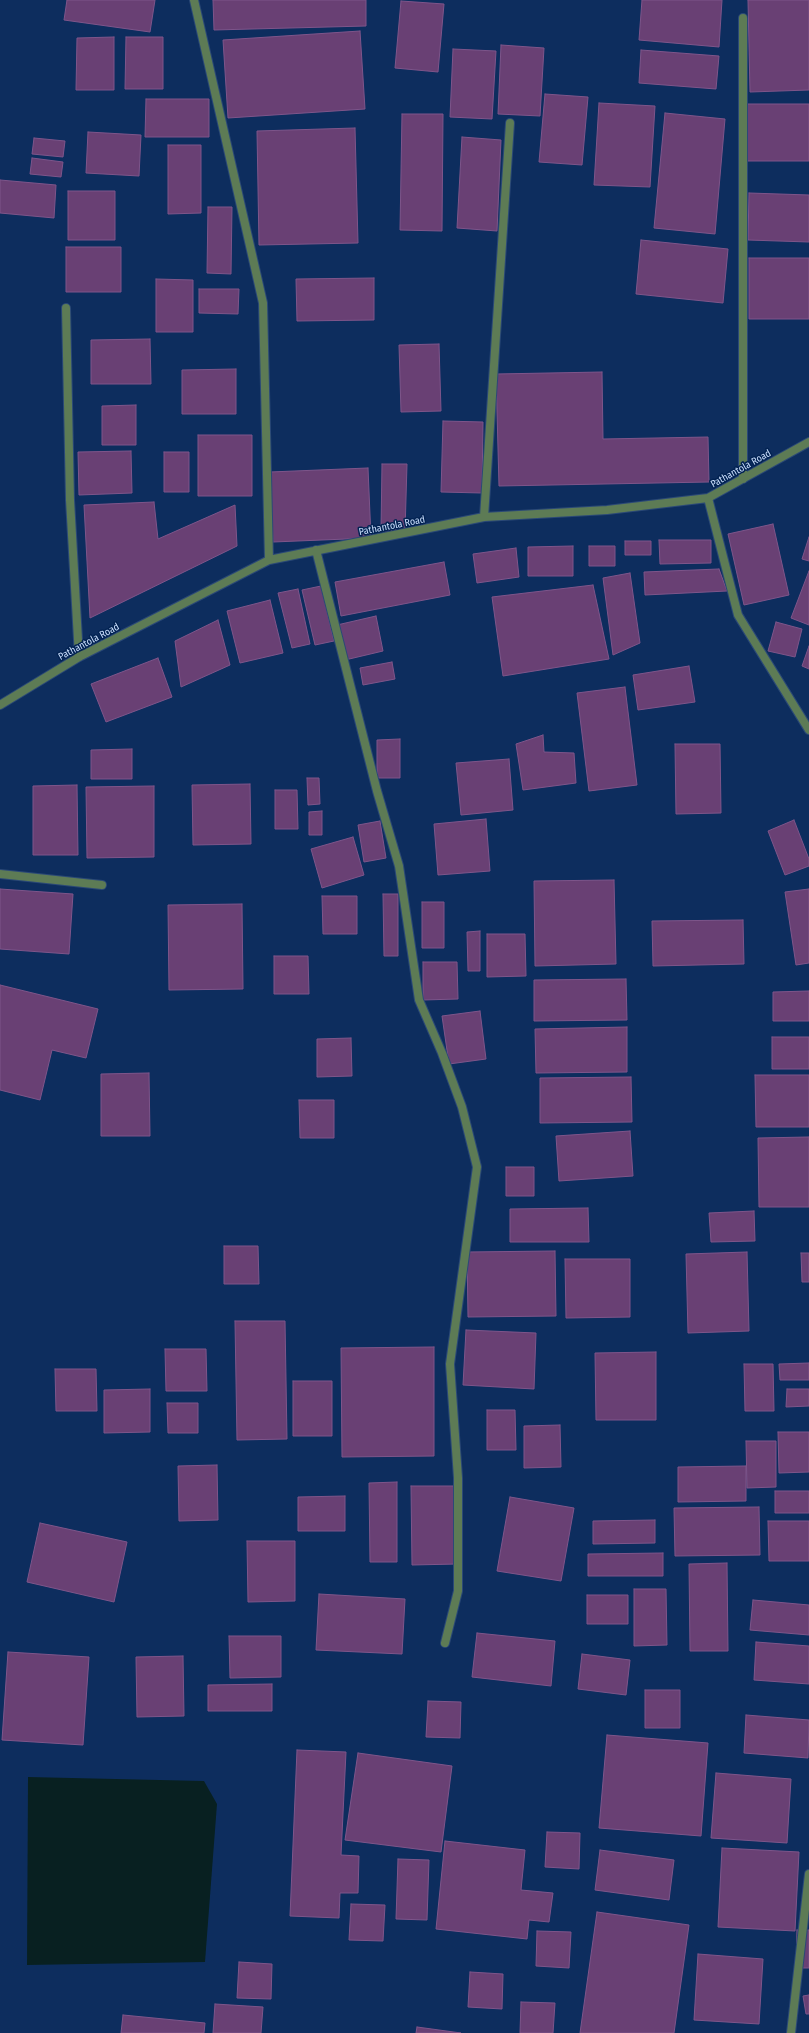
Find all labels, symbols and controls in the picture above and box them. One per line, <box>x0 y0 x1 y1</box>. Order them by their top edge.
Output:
street label: Pathantola Road <box>709 447 773 491</box>
street label: Pathantola Road <box>358 514 426 538</box>
street label: Pathantola Road <box>56 621 122 663</box>

